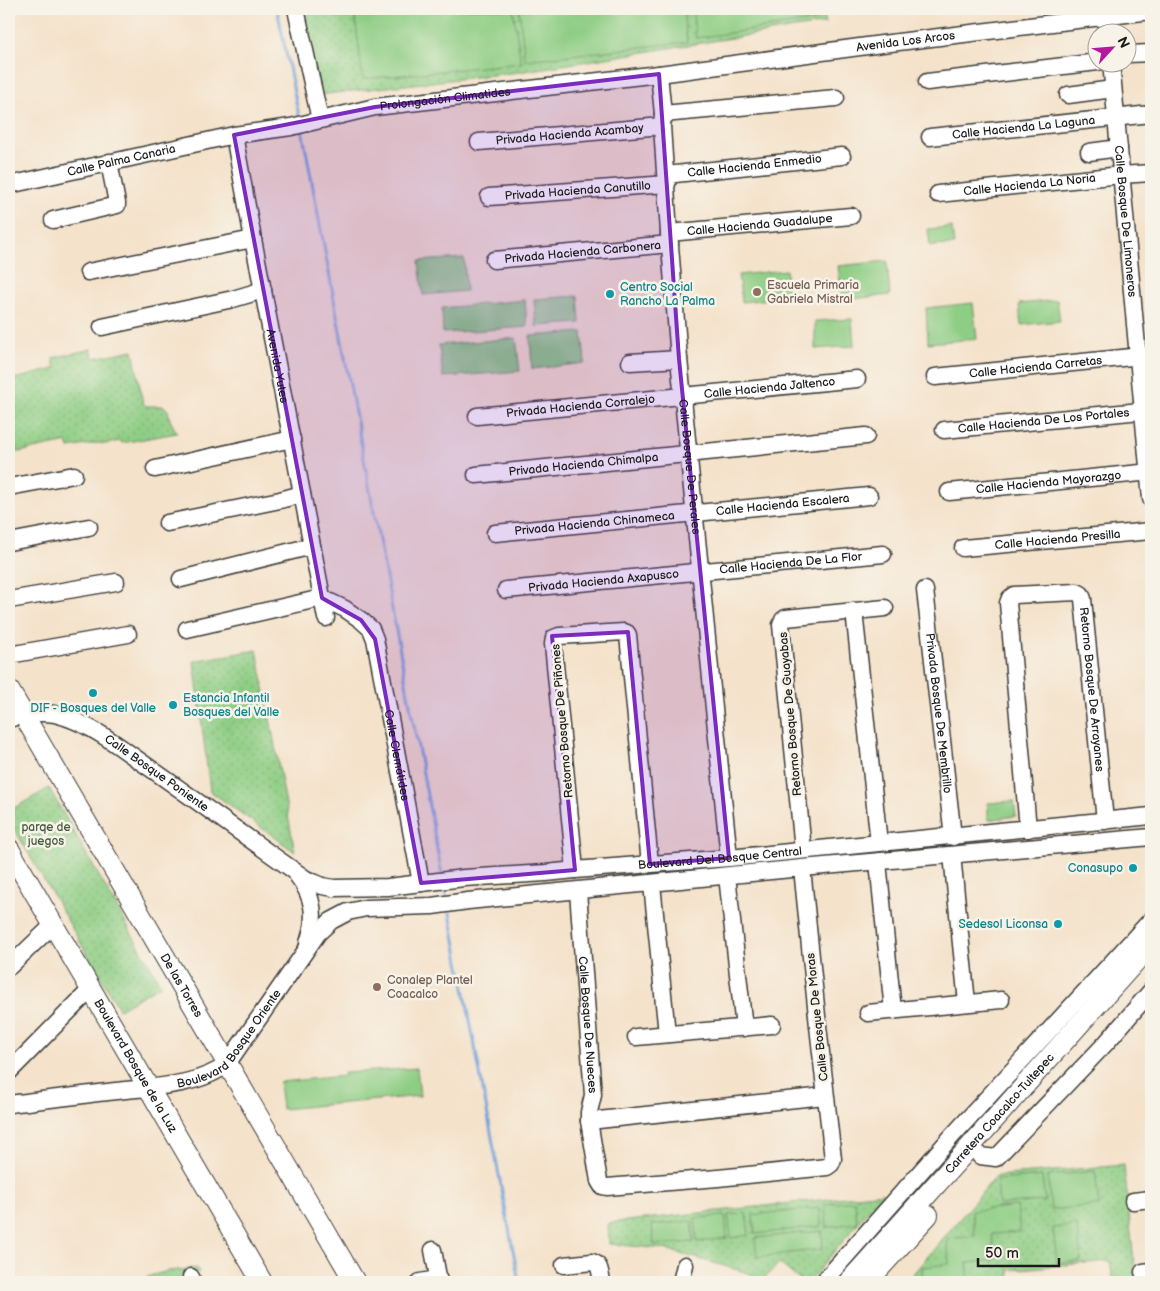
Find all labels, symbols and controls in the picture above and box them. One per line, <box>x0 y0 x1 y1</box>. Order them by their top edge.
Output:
north arrow <box>1088 22 1138 72</box>
street label: Avenida Los Arcos <box>855 28 956 55</box>
text: N <box>1113 34 1133 51</box>
street label: Prolongación Climatides <box>379 84 512 114</box>
street label: Calle Hacienda La Laguna <box>951 113 1096 143</box>
street label: Privada Hacienda Acambay <box>495 121 645 149</box>
street label: Calle Palma Canaria <box>66 141 177 180</box>
street label: Calle Bosque De Limoneros <box>1111 145 1140 298</box>
street label: Calle Hacienda Enmedio <box>687 151 823 181</box>
street label: Calle Hacienda La Noria <box>963 171 1097 199</box>
street label: Privada Hacienda Canutillo <box>504 178 652 204</box>
street label: Calle Hacienda Guadalupe <box>686 211 833 239</box>
street label: Privada Hacienda Carbonera <box>504 238 662 267</box>
place label: Escuela Primaria Gabriela Mistral <box>767 278 859 307</box>
place label: Centro Social Rancho La Palma <box>620 280 715 309</box>
marker: Escuela Primaria Gabriela Mistral <box>751 286 763 298</box>
marker: Centro Social Rancho La Palma <box>604 288 616 300</box>
street label: Avenida Yutes <box>262 328 291 404</box>
street label: Calle Hacienda Carretas <box>968 353 1103 381</box>
street label: Calle Hacienda Jaltenco <box>703 374 836 402</box>
street label: Privada Hacienda Corralejo <box>506 392 656 421</box>
street label: Calle Bosque De Perales <box>675 398 704 535</box>
street label: Calle Hacienda De Los Portales <box>957 405 1130 437</box>
street label: Privada Hacienda Chimalpa <box>508 450 659 480</box>
street label: Calle Hacienda Mayorazgo <box>975 468 1122 497</box>
street label: Calle Hacienda Escalera <box>715 491 850 519</box>
street label: Privada Hacienda Chinameca <box>514 508 676 539</box>
street label: Calle Hacienda Presilla <box>994 527 1121 553</box>
street label: Calle Hacienda De La Flor <box>719 549 863 578</box>
street label: Privada Hacienda Axapusco <box>528 567 680 596</box>
street label: Retorno Bosque De Arrayanes <box>1076 606 1107 773</box>
street label: Retorno Bosque De Guayabas <box>776 631 805 797</box>
street label: Privada Bosque De Membrillo <box>922 632 955 794</box>
street label: Retorno Bosque De Piñones <box>548 643 577 799</box>
marker: DIF - Bosques del Valle <box>87 687 99 699</box>
place label: Estancia Infantil Bosques del Valle <box>183 691 279 720</box>
marker: Estancia Infantil Bosques del Valle <box>167 699 179 711</box>
place label: DIF - Bosques del Valle <box>30 701 156 716</box>
street label: Calle Clemátides <box>380 709 412 802</box>
street label: Calle Bosque Poniente <box>102 732 211 815</box>
park label: parqe de juegos <box>21 820 71 849</box>
street label: Boulevard Del Bosque Central <box>638 844 803 873</box>
place label: Conasupo <box>1068 861 1123 876</box>
marker: Conasupo <box>1127 862 1139 874</box>
place label: Sedesol Liconsa <box>959 917 1048 932</box>
marker: Sedesol Liconsa <box>1052 918 1064 930</box>
street label: De las Torres <box>157 951 206 1020</box>
street label: Calle Bosque De Moras <box>803 952 832 1082</box>
street label: Calle Bosque De Nueces <box>575 956 600 1094</box>
place label: Conalep Plantel Coacalco <box>387 973 473 1002</box>
marker: Conalep Plantel Coacalco <box>371 981 383 993</box>
street label: Boulevard Bosque Oriente <box>176 987 285 1092</box>
street label: Boulevard Bosque de la Luz <box>90 996 180 1136</box>
street label: Carretera Coacalco-Tultepec <box>942 1050 1058 1177</box>
scale bar <box>978 1236 1059 1268</box>
text: 50 m <box>985 1244 1019 1263</box>

